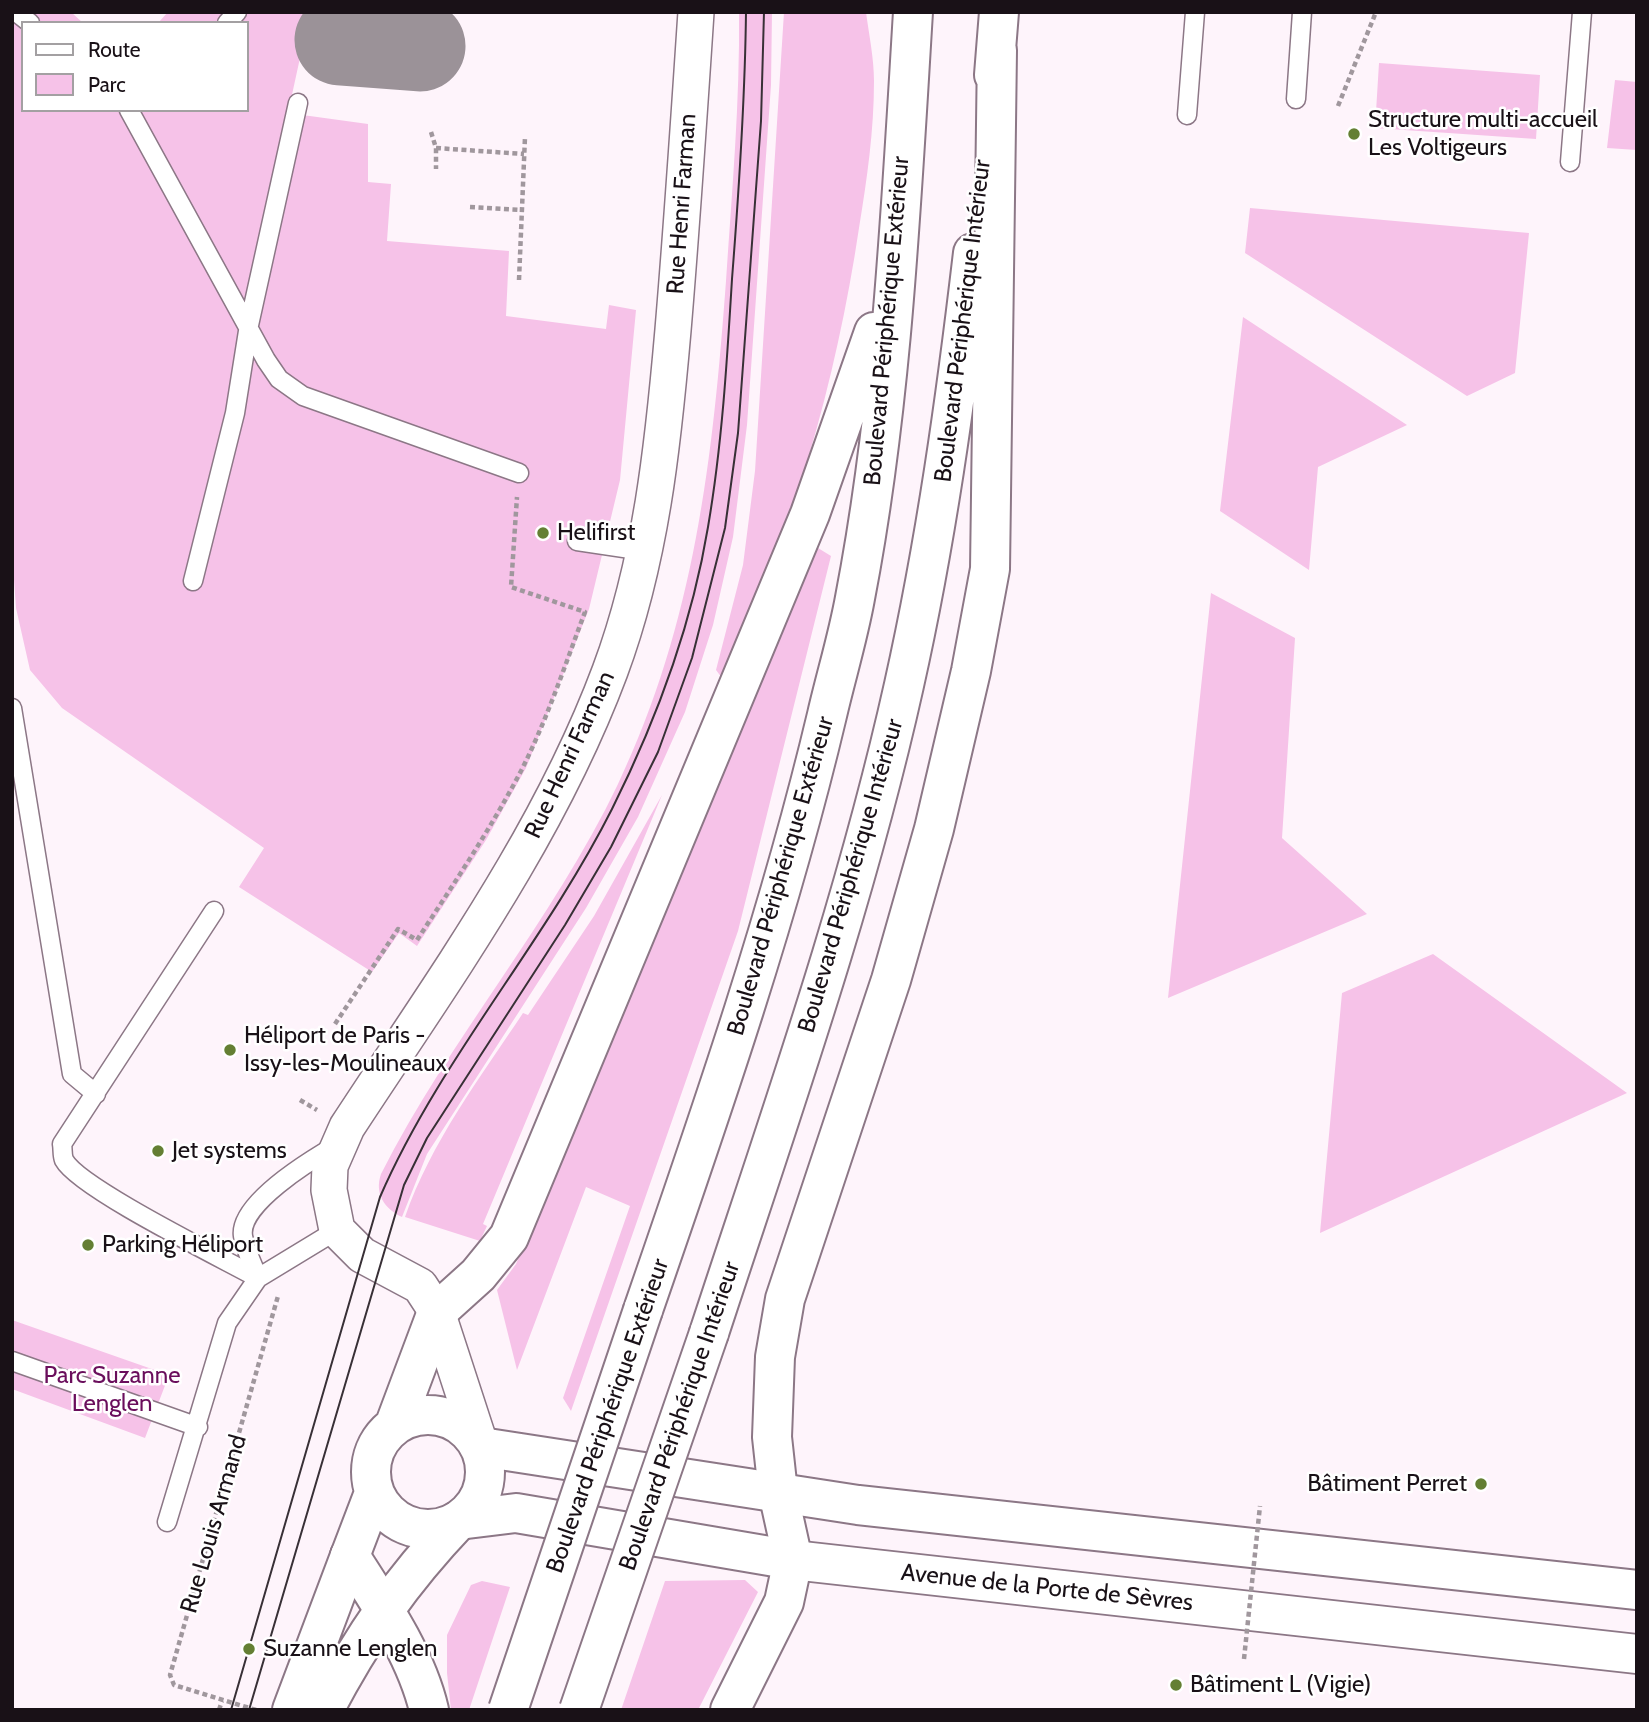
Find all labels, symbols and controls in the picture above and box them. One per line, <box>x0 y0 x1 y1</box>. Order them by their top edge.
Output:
legend <box>21 21 248 112</box>
text: Route <box>88 37 141 62</box>
text: Parc <box>88 72 126 97</box>
place label: Structure multi-accueil Les Voltigeurs <box>1368 106 1598 162</box>
street label: Rue Henri Farman <box>661 113 703 295</box>
marker: Structure multi-accueil Les Voltigeurs <box>1346 126 1362 142</box>
street label: Boulevard Périphérique Extérieur <box>858 155 916 487</box>
street label: Boulevard Périphérique Intérieur <box>929 158 997 484</box>
place label: Helifirst <box>557 519 635 547</box>
marker: Helifirst <box>535 525 551 541</box>
street label: Rue Henri Farman <box>519 667 621 843</box>
street label: Boulevard Périphérique Extérieur <box>722 713 840 1039</box>
street label: Boulevard Périphérique Intérieur <box>792 716 910 1036</box>
place label: Héliport de Paris - Issy-les-Moulineaux <box>244 1022 447 1078</box>
marker: Héliport de Paris - Issy-les-Moulineaux <box>222 1042 238 1058</box>
place label: Jet systems <box>172 1137 287 1165</box>
marker: Jet systems <box>150 1143 166 1159</box>
place label: Parking Héliport <box>102 1231 263 1259</box>
marker: Parking Héliport <box>80 1237 96 1253</box>
street label: Boulevard Périphérique Extérieur <box>541 1255 675 1577</box>
street label: Boulevard Périphérique Intérieur <box>613 1258 747 1574</box>
park label: Parc Suzanne Lenglen <box>44 1362 180 1418</box>
street label: Rue Louis Armand <box>175 1432 253 1616</box>
place label: Bâtiment Perret <box>1307 1470 1467 1498</box>
marker: Bâtiment Perret <box>1473 1476 1489 1492</box>
street label: Avenue de la Porte de Sèvres <box>900 1558 1194 1618</box>
place label: Suzanne Lenglen <box>263 1635 437 1663</box>
marker: Suzanne Lenglen <box>241 1641 257 1657</box>
place label: Bâtiment L (Vigie) <box>1190 1671 1371 1699</box>
marker: Bâtiment L (Vigie) <box>1168 1677 1184 1693</box>

